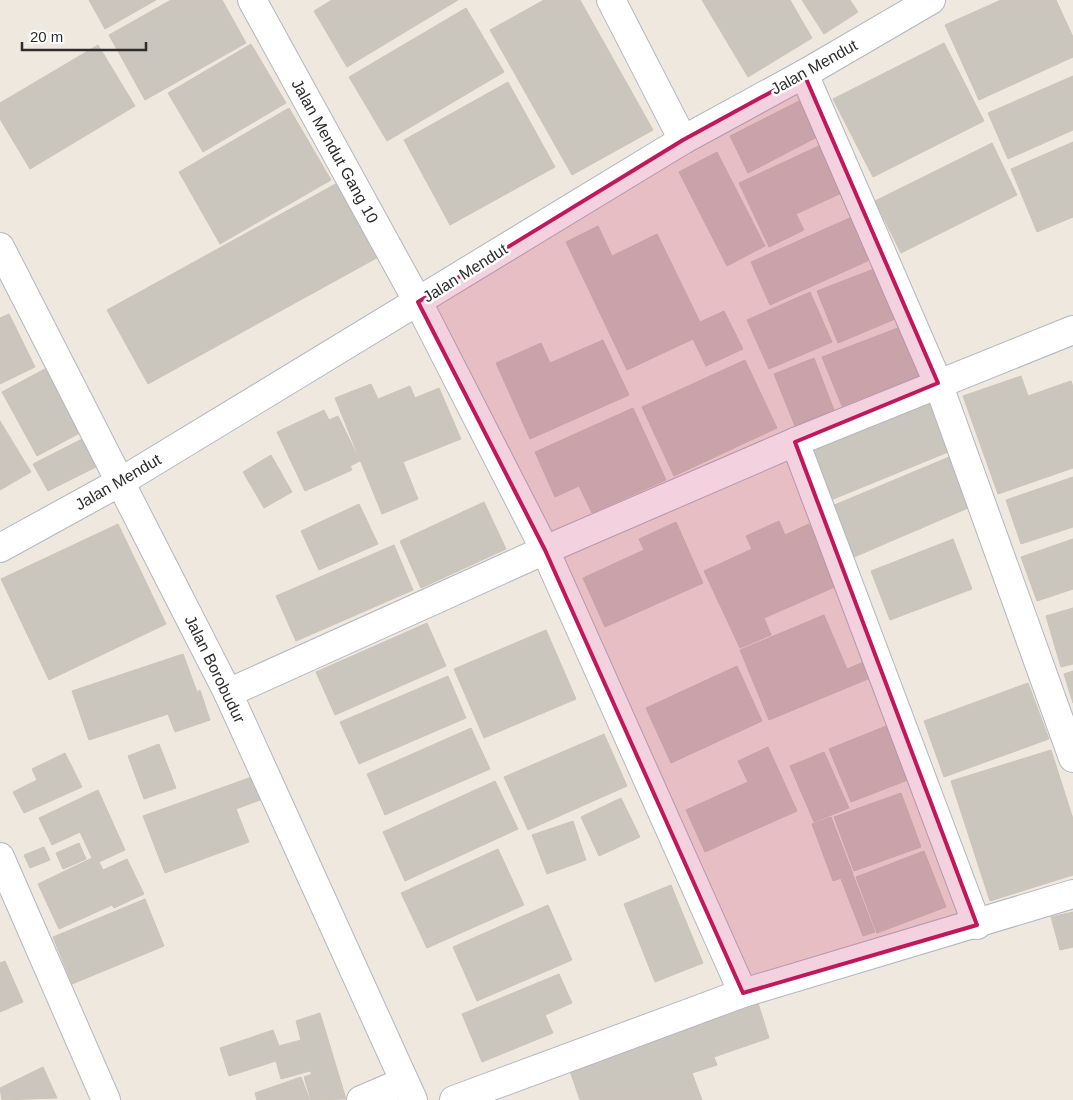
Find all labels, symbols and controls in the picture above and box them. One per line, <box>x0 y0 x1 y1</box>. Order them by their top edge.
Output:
scale bar <box>22 20 146 52</box>
text: 20 m <box>30 28 63 45</box>
street label: Jalan Mendut <box>768 36 861 98</box>
street label: Jalan Mendut Gang 10 <box>288 76 382 226</box>
street label: Jalan Mendut <box>420 240 511 306</box>
street label: Jalan Mendut <box>72 450 164 513</box>
street label: Jalan Borobudur <box>182 613 249 726</box>

